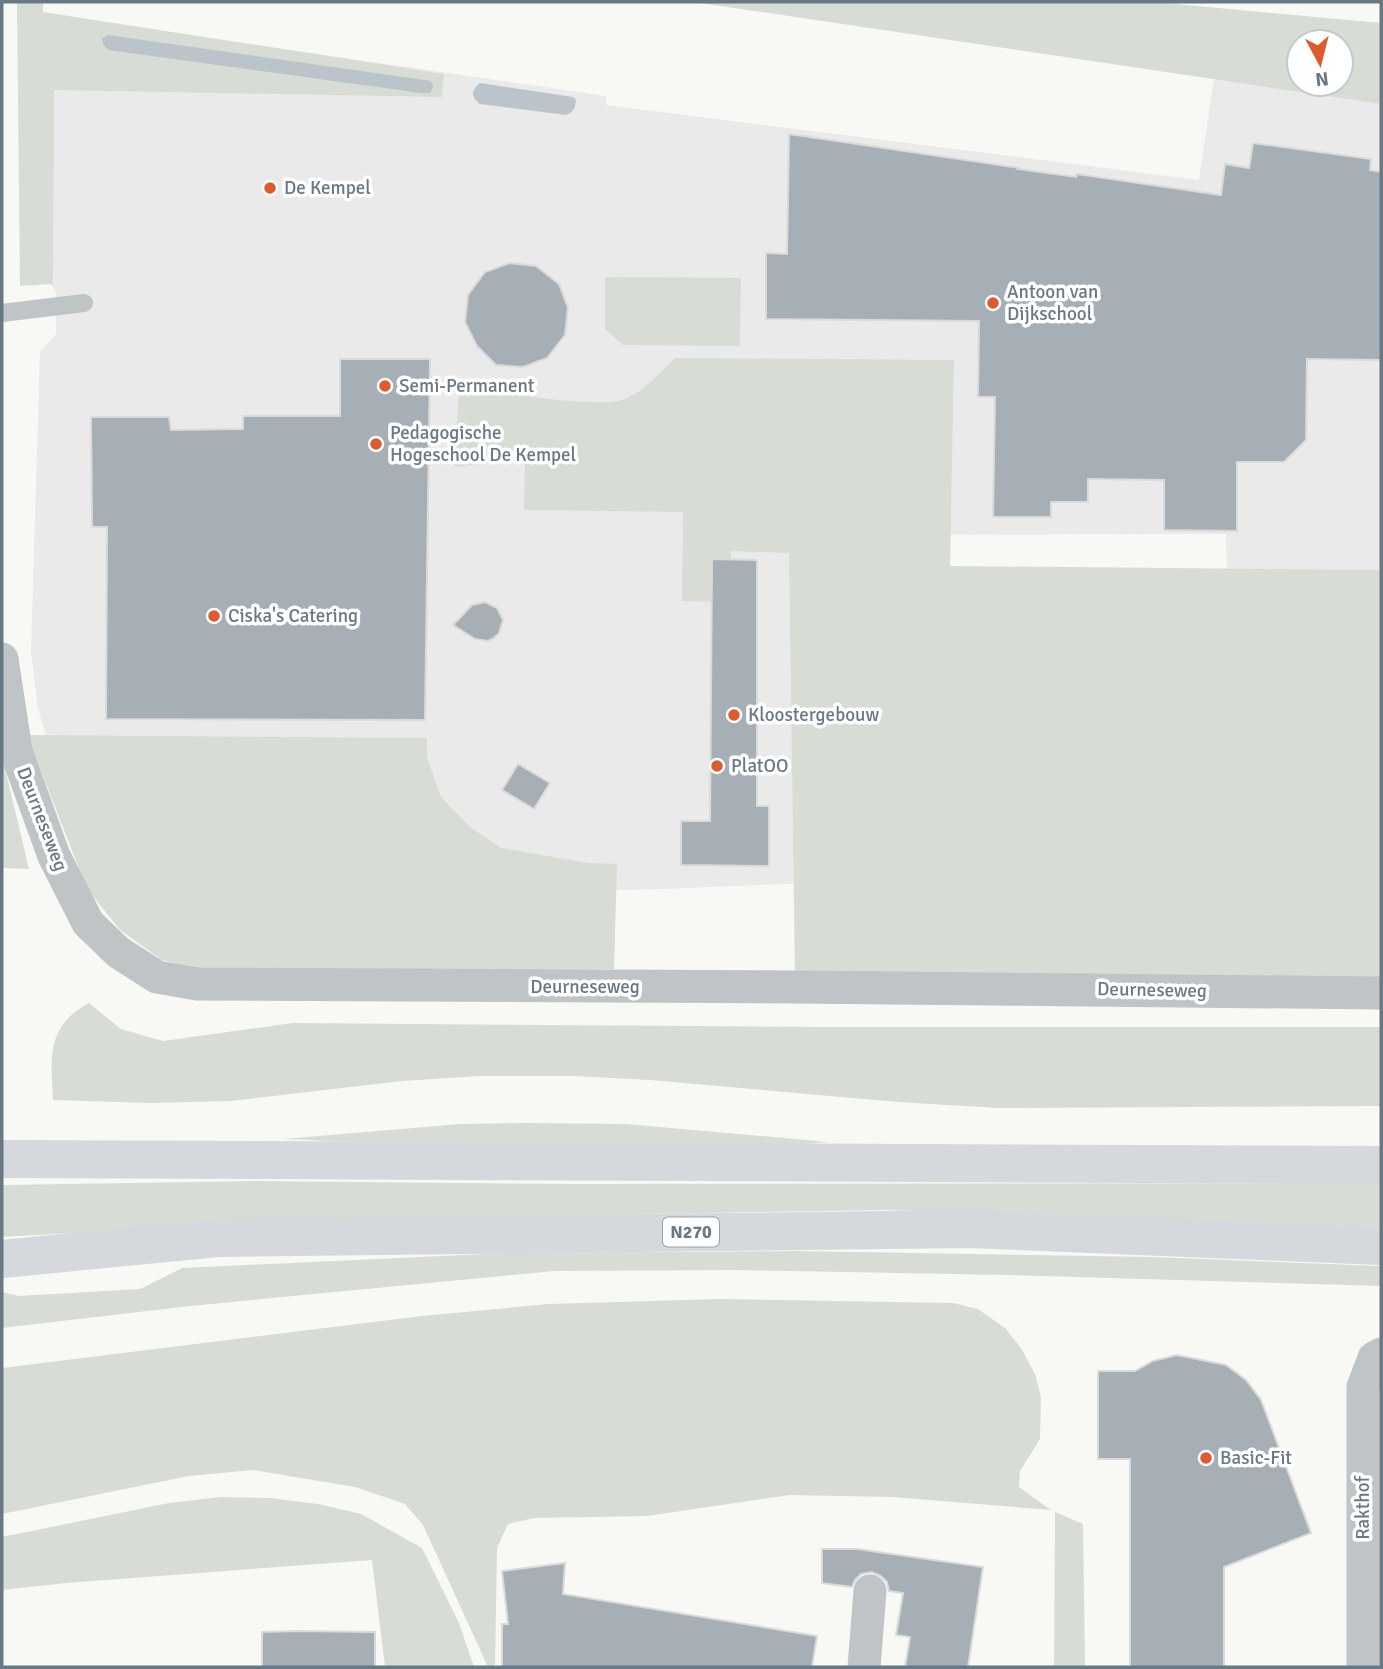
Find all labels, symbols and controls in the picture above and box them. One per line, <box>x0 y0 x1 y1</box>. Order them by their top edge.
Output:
north arrow <box>1285 28 1355 98</box>
text: N <box>1314 66 1330 92</box>
place label: De Kempel <box>284 176 371 200</box>
marker: De Kempel <box>262 180 278 196</box>
place label: Antoon van Dijkschool <box>1007 280 1098 326</box>
marker: Antoon van Dijkschool <box>985 295 1001 311</box>
place label: Semi-Permanent <box>399 374 535 398</box>
marker: Semi-Permanent <box>377 378 393 394</box>
place label: Pedagogische Hogeschool De Kempel <box>390 421 576 467</box>
marker: Pedagogische Hogeschool De Kempel <box>368 436 384 452</box>
place label: Ciska's Catering <box>228 604 358 628</box>
marker: Ciska's Catering <box>206 608 222 624</box>
place label: Kloostergebouw <box>748 703 879 727</box>
marker: Kloostergebouw <box>726 707 742 723</box>
place label: PlatOO <box>731 754 788 778</box>
marker: PlatOO <box>709 758 725 774</box>
street label: Deurneseweg <box>11 763 73 875</box>
street label: Deurneseweg <box>530 975 640 999</box>
street label: Deurneseweg <box>1097 977 1207 1003</box>
road number: N270 <box>663 1218 719 1246</box>
place label: Basic-Fit <box>1220 1446 1292 1470</box>
marker: Basic-Fit <box>1198 1450 1214 1466</box>
street label: Rakthof <box>1351 1475 1375 1540</box>

